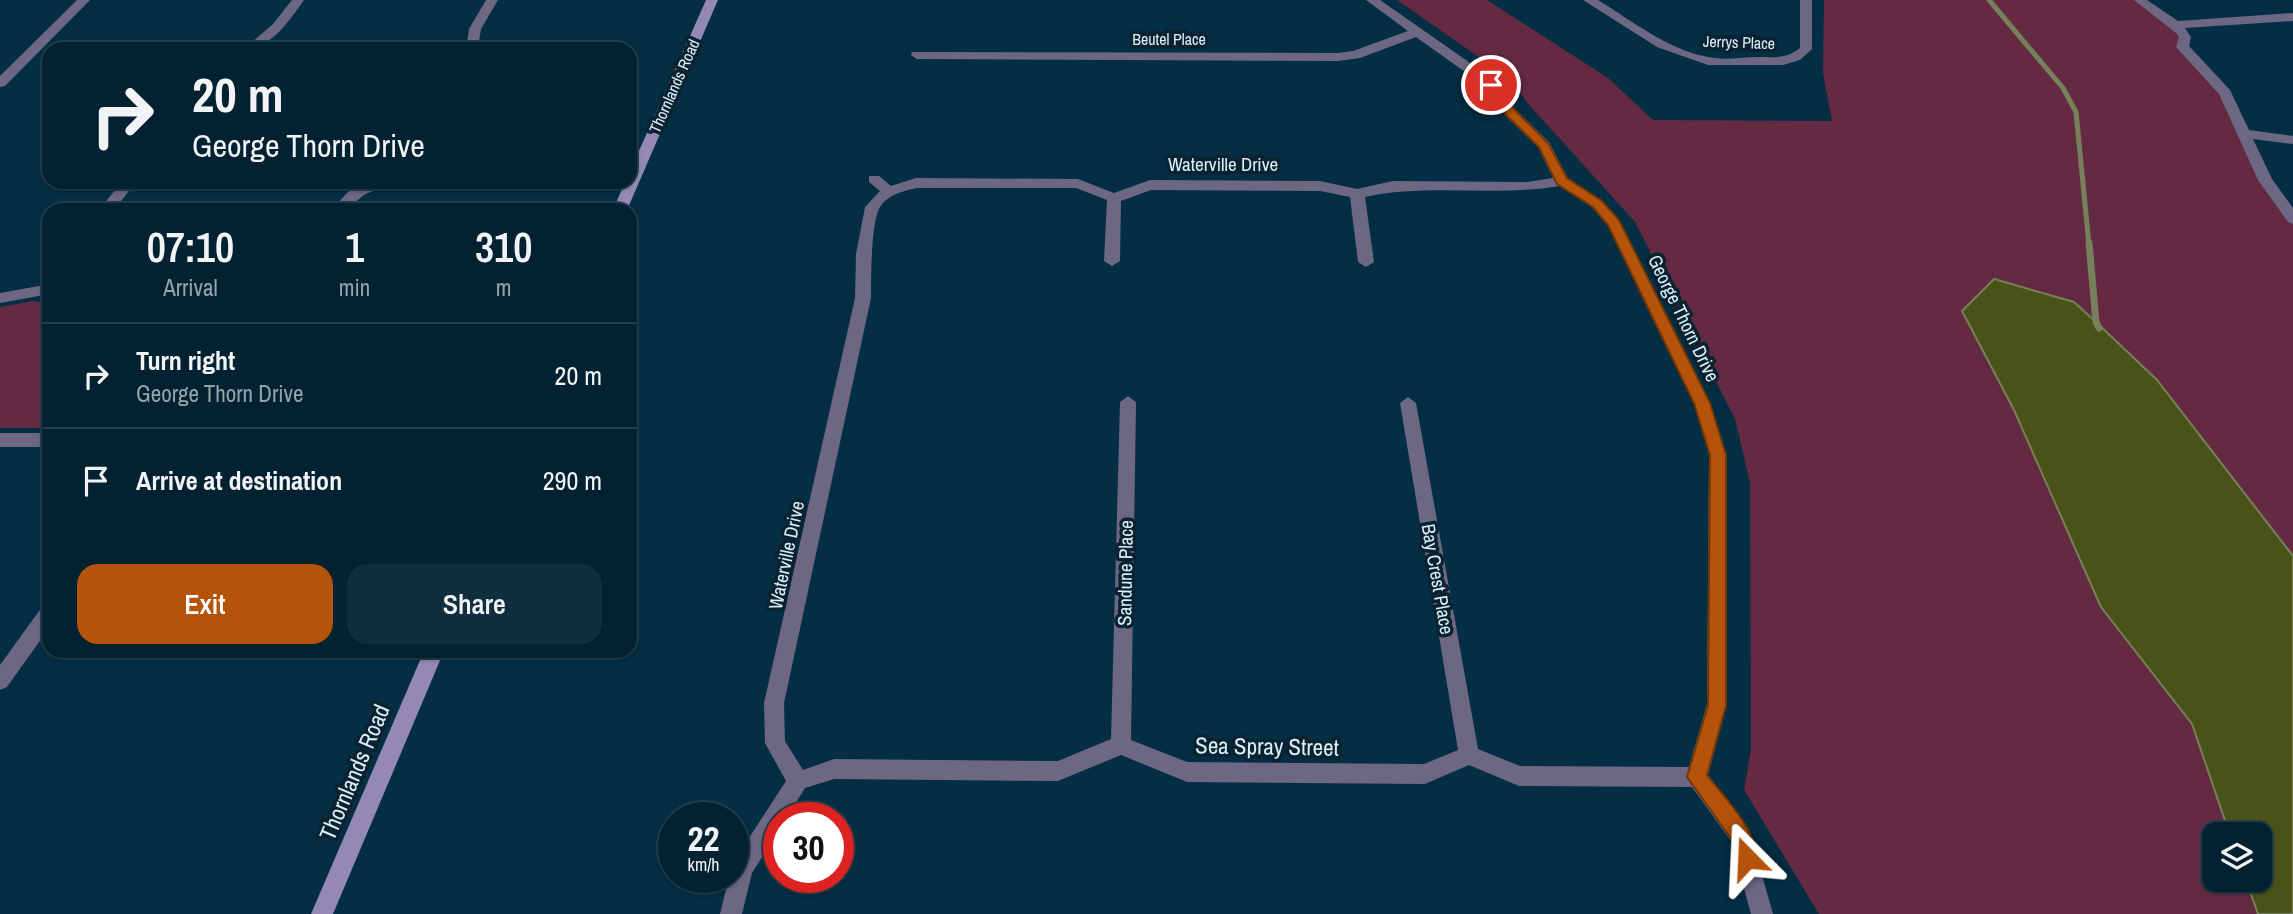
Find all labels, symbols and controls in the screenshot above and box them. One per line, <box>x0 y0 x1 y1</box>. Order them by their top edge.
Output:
street label: Beutel Place <box>1132 28 1206 50</box>
street label: Jerrys Place <box>1703 30 1775 54</box>
street label: Thornlands Road <box>643 36 705 136</box>
pin <box>1461 55 1521 115</box>
text: 20 m <box>192 61 284 127</box>
icon: arrive <box>1472 66 1510 104</box>
icon: right <box>77 70 168 161</box>
text: George Thorn Drive <box>192 124 425 167</box>
street label: Waterville Drive <box>1168 151 1278 177</box>
text: 07:10 <box>147 219 234 275</box>
text: 1 <box>345 219 364 275</box>
text: 310 <box>475 219 532 275</box>
street label: George Thorn Drive <box>1642 250 1726 386</box>
text: Arrival <box>163 272 218 303</box>
text: min <box>339 272 370 303</box>
text: m <box>496 272 511 303</box>
text: Turn right <box>136 343 235 378</box>
icon: right <box>77 357 115 395</box>
text: 20 m <box>555 358 602 393</box>
text: George Thorn Drive <box>136 378 303 409</box>
icon: arrive <box>77 462 115 500</box>
text: Arrive at destination <box>136 463 342 498</box>
text: 290 m <box>543 463 602 498</box>
street label: Waterville Drive <box>762 498 810 612</box>
street label: Sandune Place <box>1111 520 1139 626</box>
street label: Bay Crest Place <box>1415 522 1461 636</box>
button: Exit <box>77 564 333 644</box>
button: Share <box>347 564 602 644</box>
street label: Thornlands Road <box>311 699 397 845</box>
street label: Sea Spray Street <box>1195 729 1339 763</box>
speed limit sign: 30 <box>763 802 854 893</box>
text: 22 <box>688 815 719 862</box>
position arrow <box>1710 821 1784 895</box>
map controls <box>2202 822 2272 892</box>
button: layers <box>2202 822 2272 892</box>
text: km/h <box>688 852 720 877</box>

